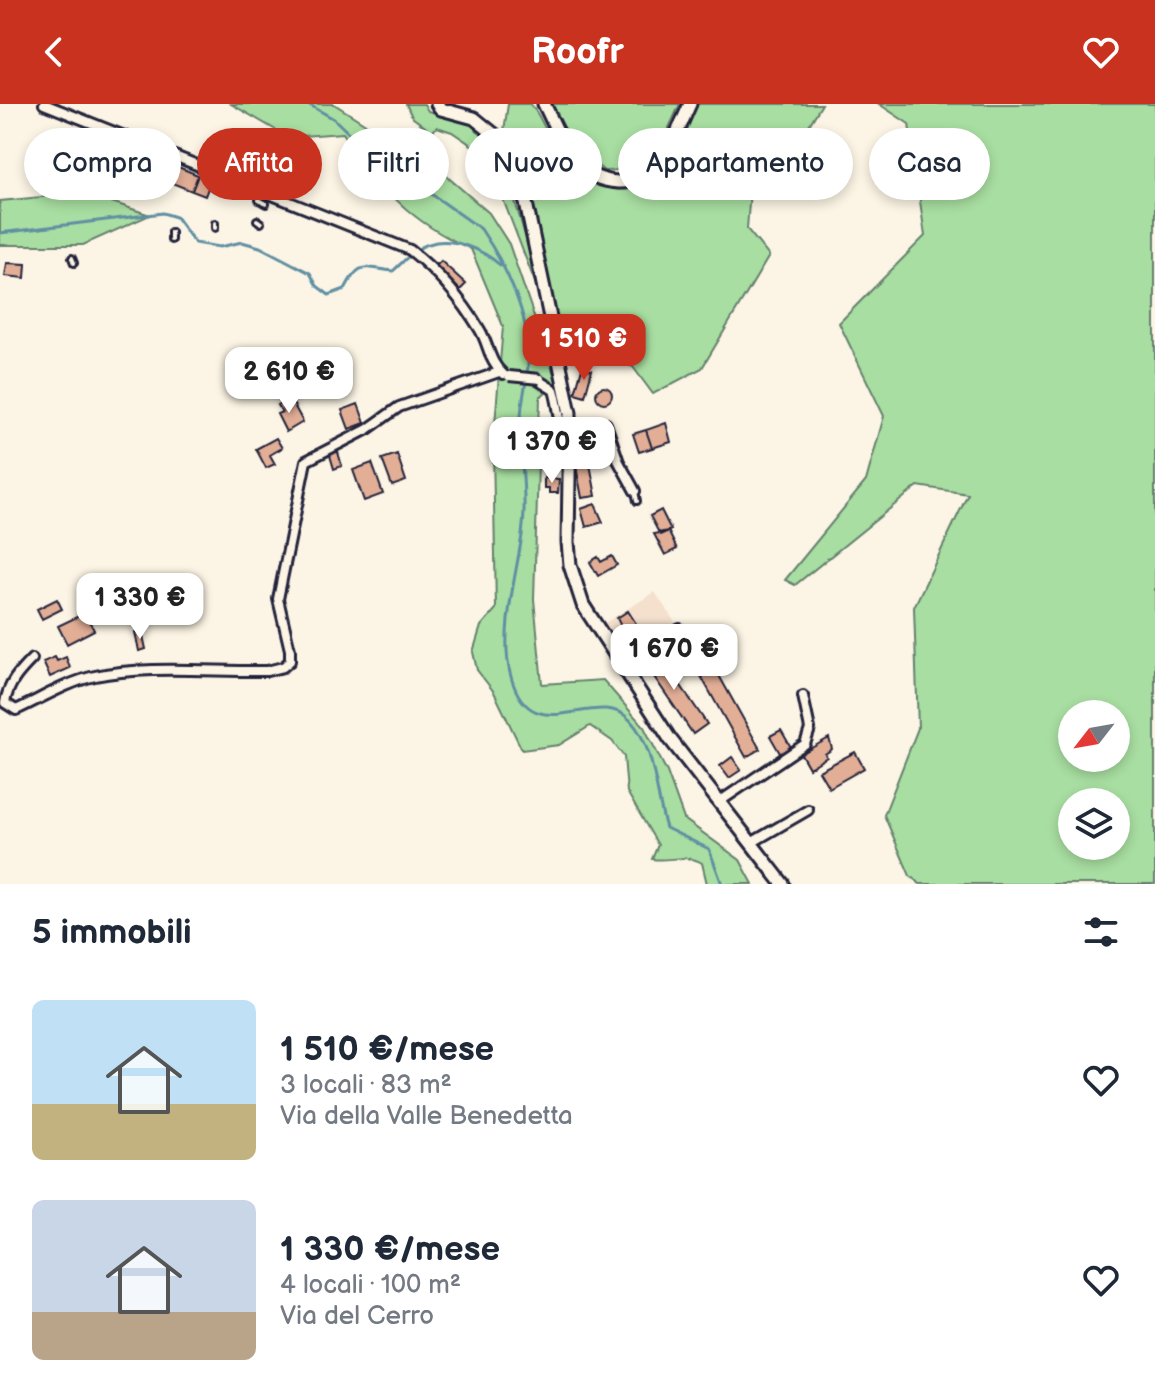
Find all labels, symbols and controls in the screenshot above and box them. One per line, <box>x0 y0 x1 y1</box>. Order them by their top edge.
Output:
icon: back <box>32 30 76 74</box>
icon: heart <box>1079 30 1123 74</box>
text: Roofr <box>531 31 624 74</box>
chip: Compra <box>24 128 181 200</box>
chip: Affitta <box>197 128 322 200</box>
chip: Filtri <box>338 128 449 200</box>
chip: Nuovo <box>465 128 602 200</box>
chip: Appartamento <box>618 128 853 200</box>
chip: Casa <box>869 128 990 200</box>
pin: 1 510 € <box>510 314 658 382</box>
text: 1 510 € <box>541 324 627 355</box>
pin: 2 610 € <box>215 347 363 415</box>
text: 2 610 € <box>243 357 335 388</box>
pin: 1 370 € <box>478 417 626 485</box>
text: 1 370 € <box>507 427 597 458</box>
pin: 1 330 € <box>66 573 214 641</box>
text: 1 330 € <box>94 583 186 614</box>
pin: 1 670 € <box>600 624 748 692</box>
text: 1 670 € <box>629 634 719 665</box>
north arrow <box>1058 700 1130 772</box>
map controls <box>1058 700 1130 860</box>
button: layers <box>1058 788 1130 860</box>
icon: filters <box>1079 910 1123 954</box>
text: 5 immobili <box>32 912 192 953</box>
text: 1 510 €/mese <box>280 1029 494 1070</box>
icon: home <box>96 1032 192 1128</box>
icon: heart <box>1079 1058 1123 1102</box>
text: 3 locali · 83 m² <box>280 1070 452 1101</box>
text: Via della Valle Benedetta <box>280 1101 573 1132</box>
text: 1 330 €/mese <box>280 1229 500 1270</box>
icon: home <box>96 1232 192 1328</box>
icon: heart <box>1079 1258 1123 1302</box>
text: 4 locali · 100 m² <box>280 1270 461 1301</box>
text: Via del Cerro <box>280 1301 434 1332</box>

